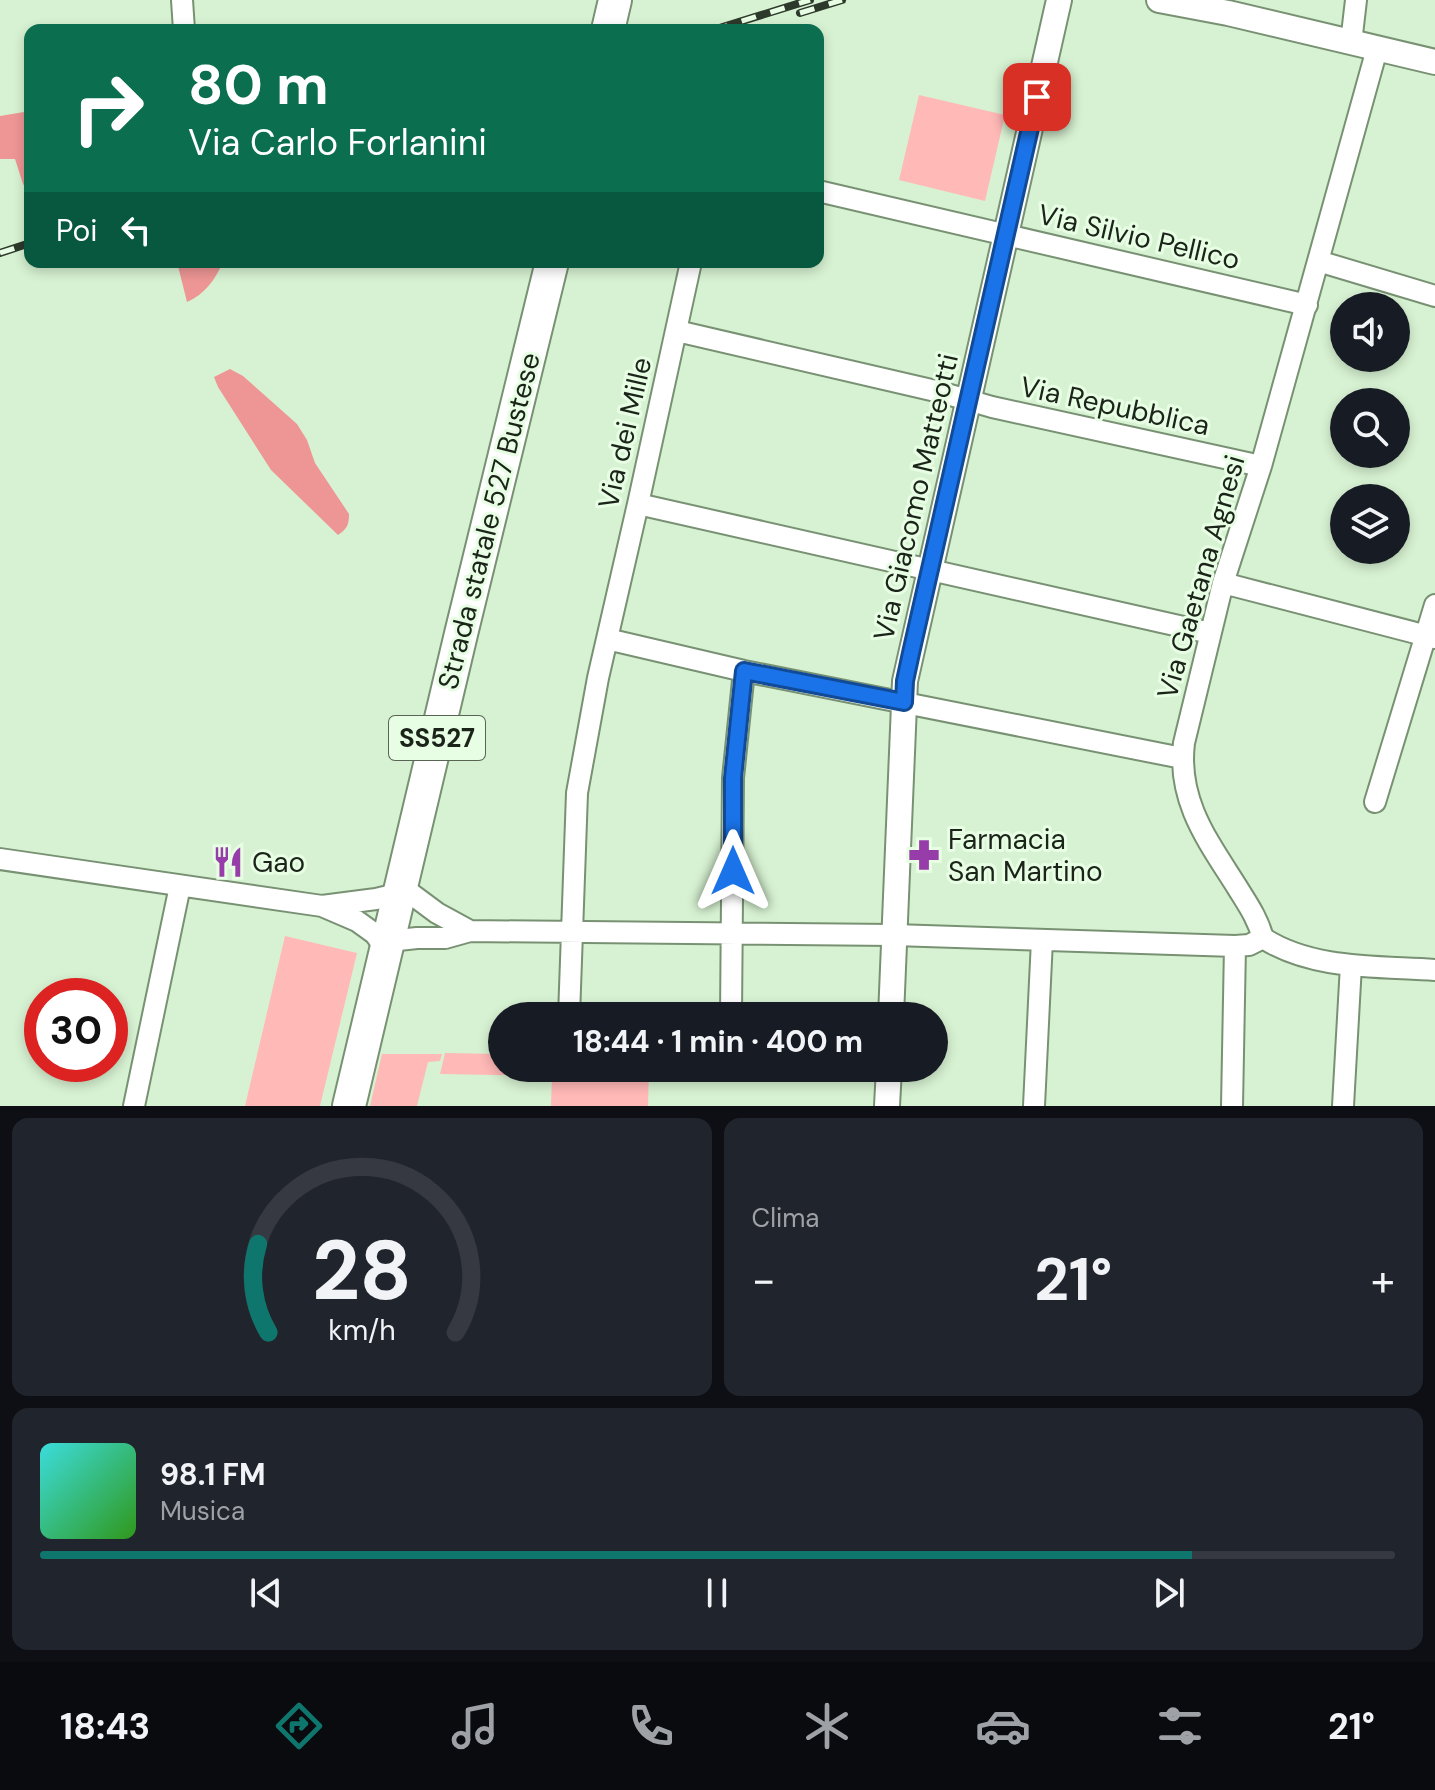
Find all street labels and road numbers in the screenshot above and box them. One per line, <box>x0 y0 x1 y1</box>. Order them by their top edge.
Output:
street label: Via Silvio Pellico <box>1034 196 1244 278</box>
street label: Strada statale 527 Bustese <box>429 349 549 693</box>
street label: Via Giacomo Matteotti <box>865 350 967 644</box>
street label: Via dei Mille <box>590 354 660 512</box>
street label: Via Repubblica <box>1017 368 1213 444</box>
street label: Via Gaetana Agnesi <box>1148 451 1254 703</box>
road number: SS527 <box>389 716 485 760</box>

